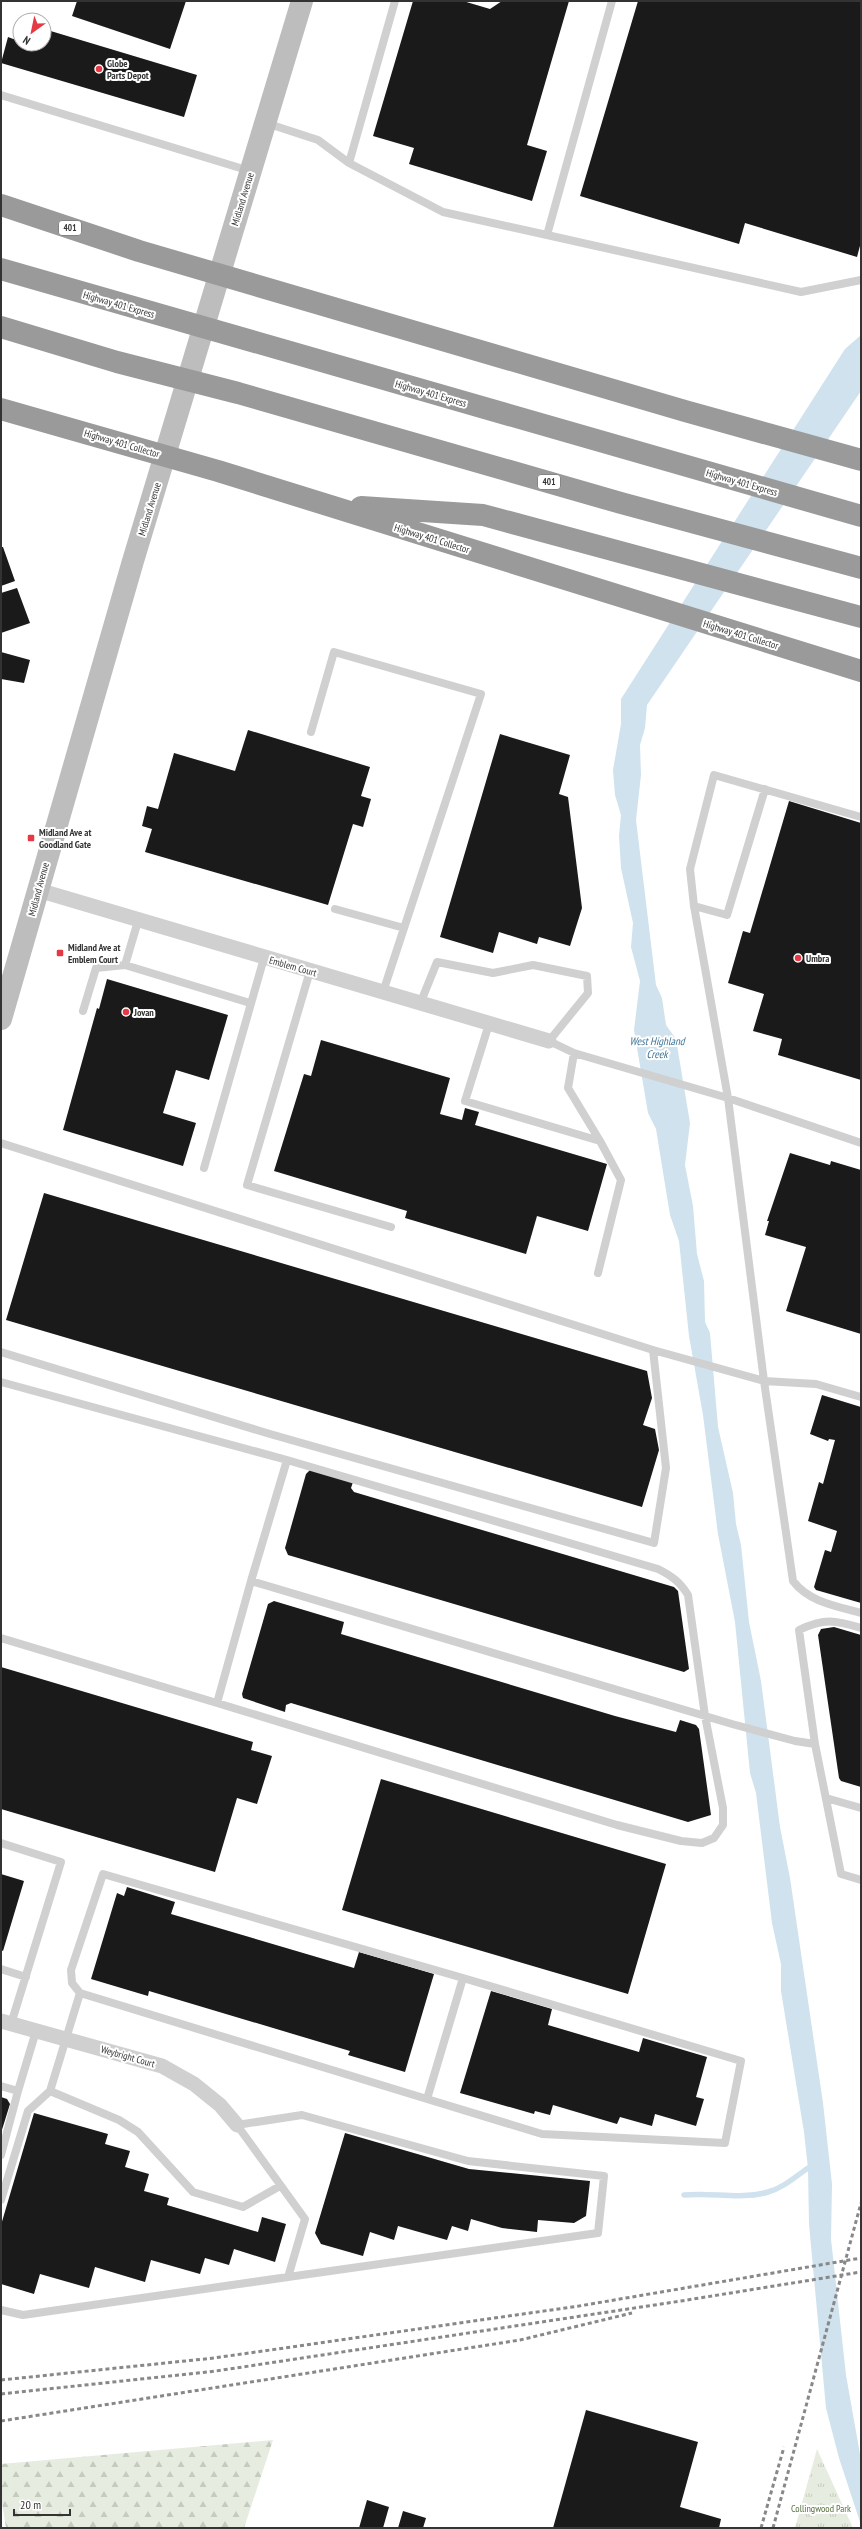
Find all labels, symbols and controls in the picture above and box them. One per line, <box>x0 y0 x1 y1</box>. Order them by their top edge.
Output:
north arrow <box>12 12 52 52</box>
text: N <box>20 33 33 48</box>
place label: Globe Parts Depot <box>107 57 149 82</box>
marker: Globe Parts Depot <box>94 64 104 74</box>
street label: Midland Avenue <box>228 171 257 227</box>
road number: 401 <box>59 221 81 235</box>
street label: Highway 401 Express <box>82 288 157 321</box>
street label: Highway 401 Express <box>394 377 469 410</box>
street label: Highway 401 Collector <box>83 426 161 461</box>
street label: Highway 401 Express <box>705 466 780 499</box>
road number: 401 <box>538 475 560 489</box>
street label: Midland Avenue <box>135 481 164 537</box>
street label: Highway 401 Collector <box>393 521 471 556</box>
street label: Highway 401 Collector <box>702 617 780 652</box>
place label: Midland Ave at Goodland Gate <box>39 826 91 851</box>
marker: Midland Ave at Goodland Gate <box>26 833 36 843</box>
street label: Midland Avenue <box>25 861 52 917</box>
place label: Midland Ave at Emblem Court <box>68 941 120 966</box>
marker: Midland Ave at Emblem Court <box>55 948 65 958</box>
place label: Umbra <box>806 952 829 965</box>
street label: Emblem Court <box>268 953 318 980</box>
marker: Umbra <box>793 953 803 963</box>
place label: Jovan <box>133 1006 154 1019</box>
marker: Jovan <box>121 1007 131 1017</box>
water label: West Highland Creek <box>629 1034 687 1061</box>
street label: Weybright Court <box>99 2043 157 2070</box>
scale bar <box>14 2491 70 2517</box>
text: 20 m <box>20 2497 41 2512</box>
park label: Collingwood Park <box>791 2502 851 2515</box>

